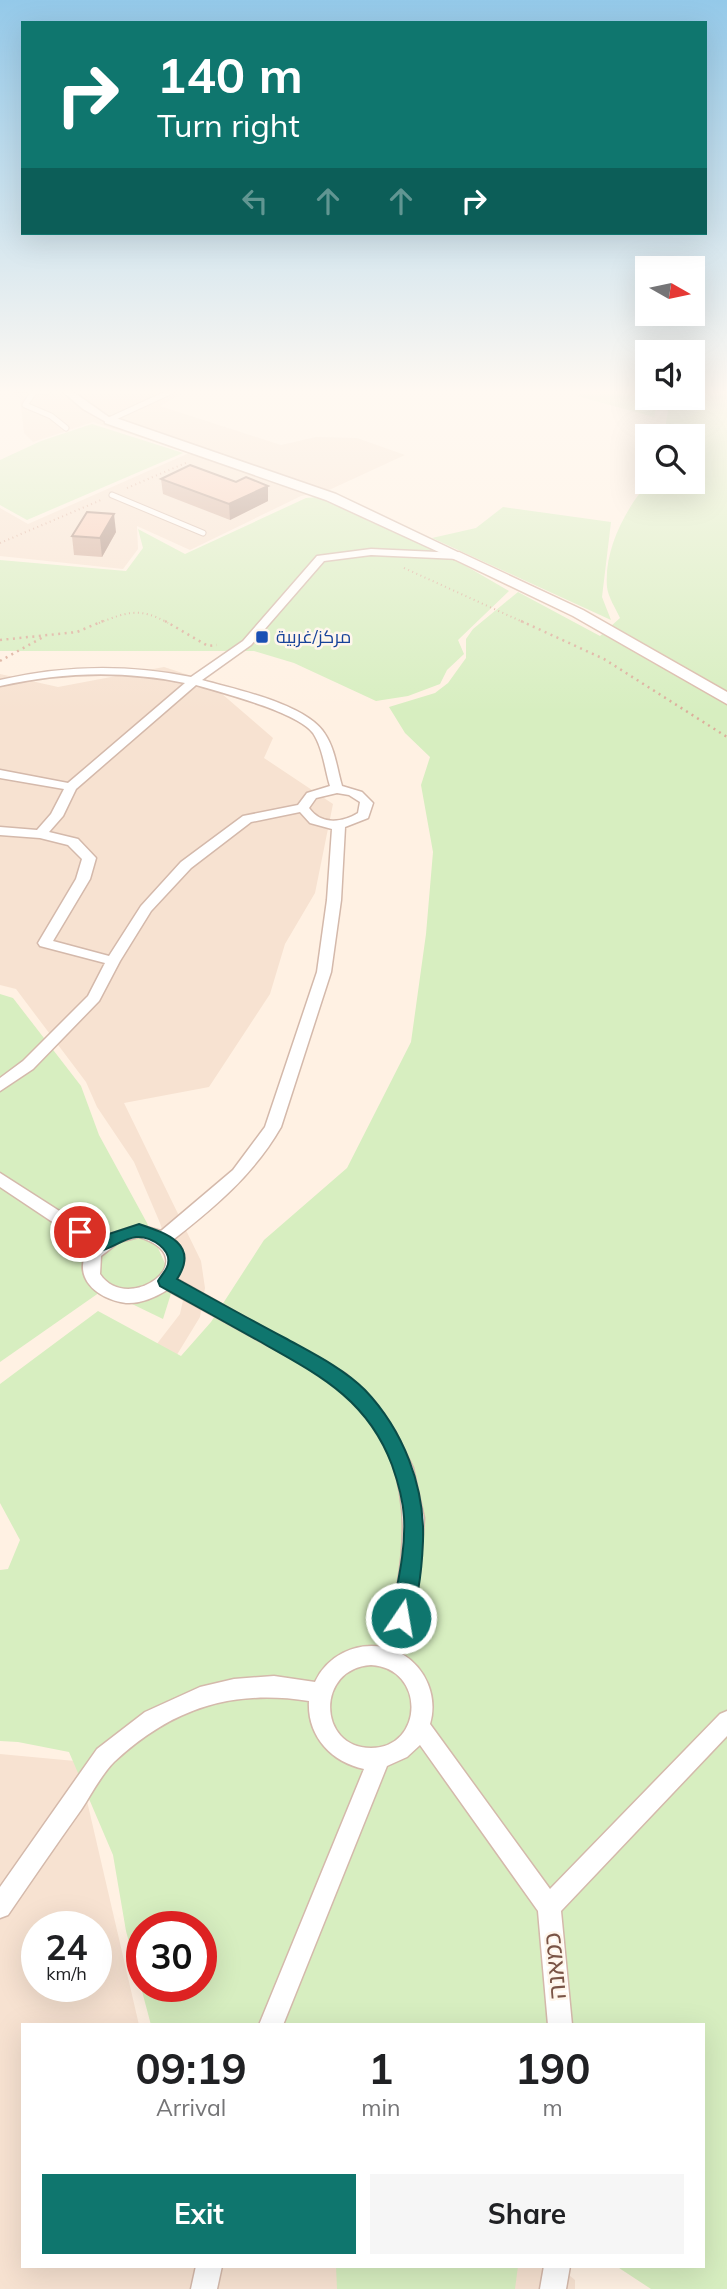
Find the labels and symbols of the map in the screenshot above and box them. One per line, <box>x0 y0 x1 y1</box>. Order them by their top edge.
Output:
north arrow <box>635 256 705 326</box>
place label: مركز/غربية <box>276 625 351 648</box>
marker: مركز/غربية <box>254 629 270 645</box>
pin <box>50 1202 110 1262</box>
position arrow <box>364 1581 438 1655</box>
speed limit sign: 30 <box>126 1911 217 2002</box>
street label: כמאנה <box>536 1931 572 2001</box>

